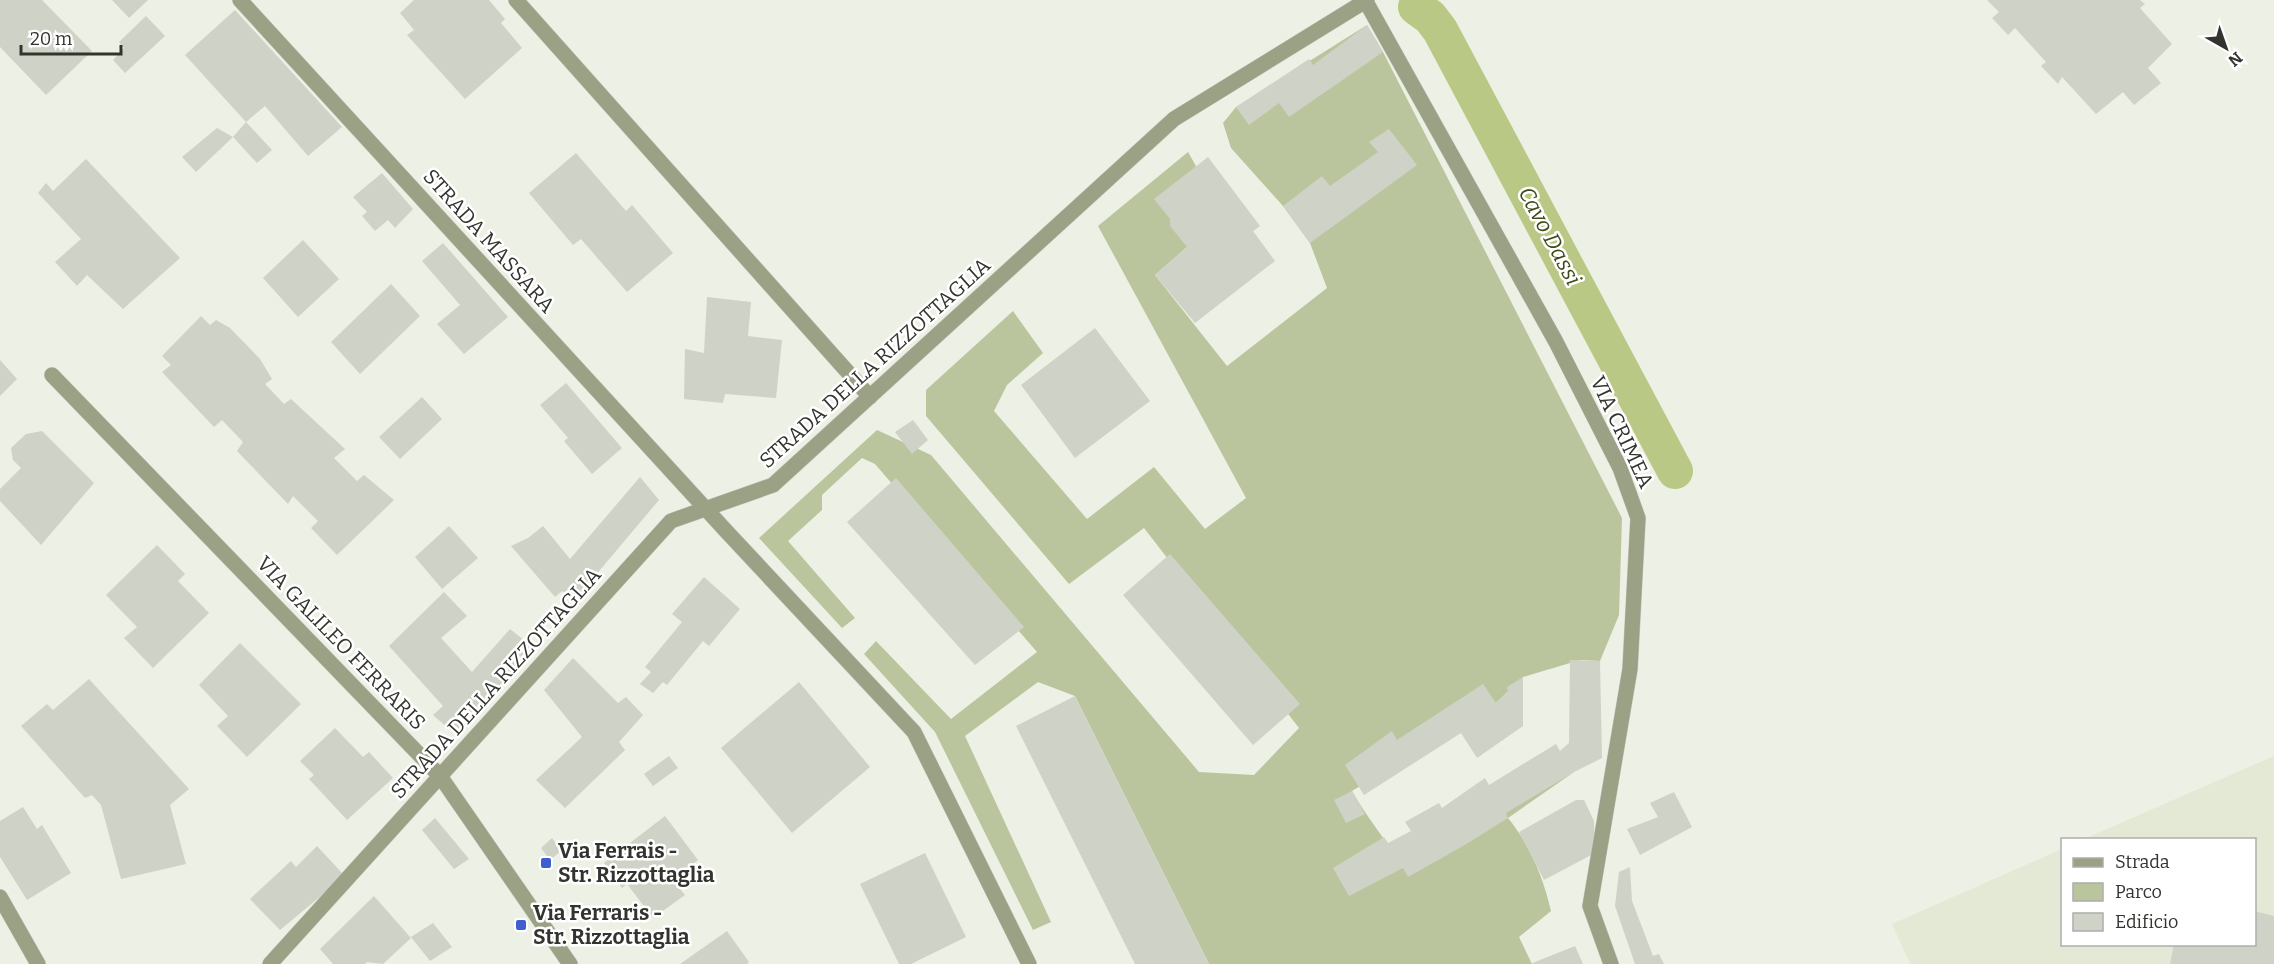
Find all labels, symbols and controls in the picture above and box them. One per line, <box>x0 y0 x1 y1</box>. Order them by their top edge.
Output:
scale bar <box>21 18 122 56</box>
north arrow <box>2196 18 2256 78</box>
text: 20 m <box>30 28 72 50</box>
text: N <box>2224 48 2246 70</box>
street label: STRADA MASSARA <box>418 164 561 318</box>
water label: Cavo Dassi <box>1513 182 1587 290</box>
street label: STRADA DELLA RIZZOTTAGLIA <box>754 252 996 474</box>
street label: VIA CRIMEA <box>1585 372 1659 492</box>
street label: VIA GALILEO FERRARIS <box>251 551 431 735</box>
street label: STRADA DELLA RIZZOTTAGLIA <box>385 562 607 804</box>
place label: Via Ferrais - Str. Rizzottaglia <box>558 838 715 888</box>
legend <box>2061 838 2256 946</box>
text: Strada <box>2115 851 2170 873</box>
marker: Via Ferrais - Str. Rizzottaglia <box>539 856 553 870</box>
text: Parco <box>2115 881 2162 903</box>
place label: Via Ferraris - Str. Rizzottaglia <box>533 900 690 950</box>
text: Edificio <box>2115 911 2178 933</box>
marker: Via Ferraris - Str. Rizzottaglia <box>514 918 528 932</box>

